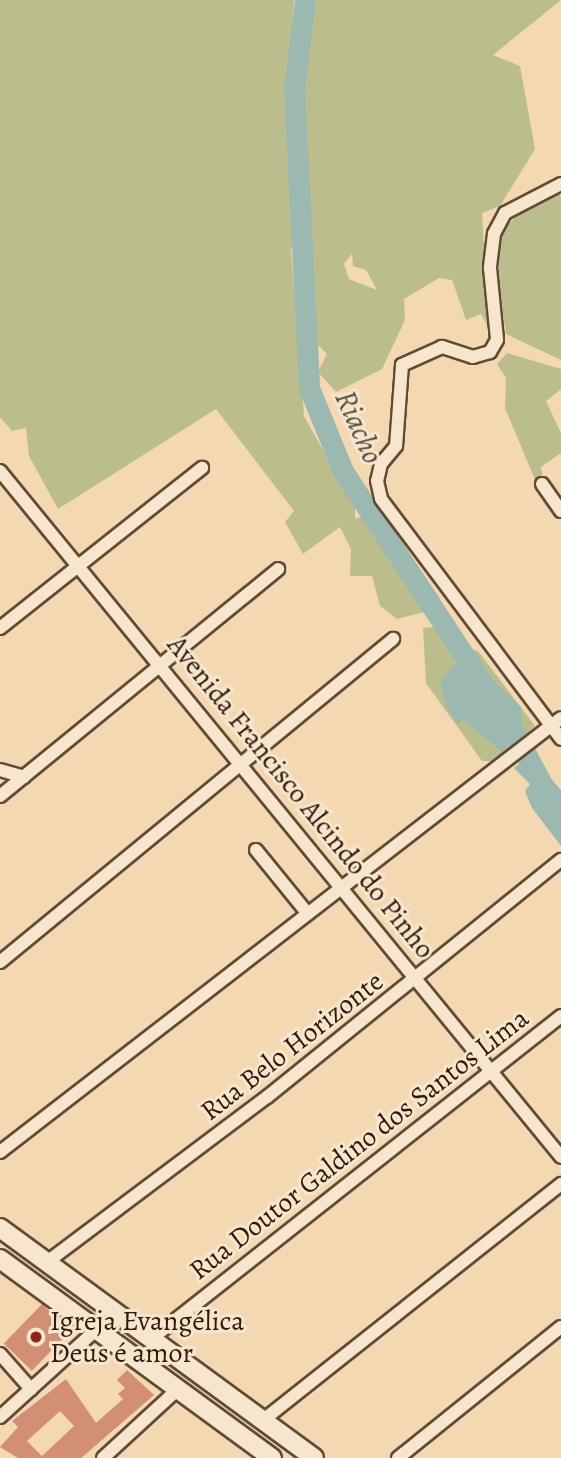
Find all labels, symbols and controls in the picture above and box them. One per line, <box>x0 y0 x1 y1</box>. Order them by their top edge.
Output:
water label: Riacho <box>327 385 391 469</box>
street label: Avenida Francisco Alcindo do Pinho <box>160 629 442 965</box>
street label: Rua Belo Horizonte <box>194 964 390 1128</box>
street label: Rua Doutor Galdino dos Santos Lima <box>183 1001 535 1287</box>
place label: Igreja Evangélica Deus é amor <box>50 1304 244 1370</box>
marker: Igreja Evangélica Deus é amor <box>28 1329 44 1345</box>

